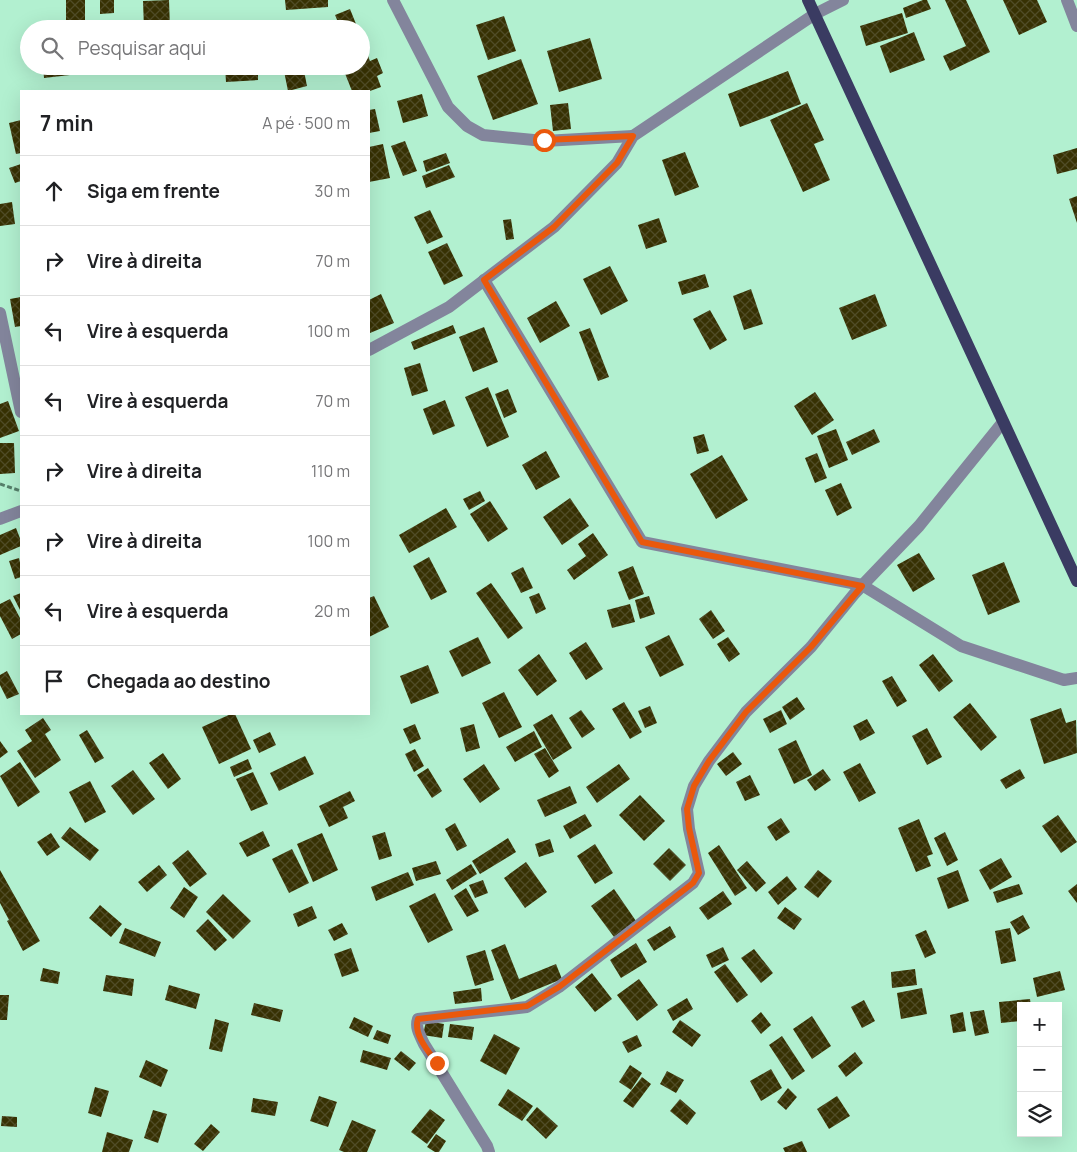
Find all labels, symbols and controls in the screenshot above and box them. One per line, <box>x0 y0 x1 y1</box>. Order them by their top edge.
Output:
search box <box>20 20 370 75</box>
icon: search <box>38 34 66 62</box>
text: Pesquisar aqui <box>78 35 206 61</box>
text: 7 min <box>40 109 93 137</box>
text: A pé · 500 m <box>262 112 350 134</box>
route start <box>533 129 556 152</box>
icon: ahead <box>40 177 68 205</box>
text: Siga em frente <box>87 178 220 204</box>
text: 30 m <box>315 180 350 202</box>
icon: right <box>40 247 68 275</box>
text: Vire à direita <box>87 248 202 274</box>
text: 70 m <box>315 250 350 272</box>
icon: left <box>40 317 68 345</box>
text: Vire à esquerda <box>87 318 228 344</box>
text: 100 m <box>307 320 350 342</box>
icon: left <box>40 387 68 415</box>
text: Vire à esquerda <box>87 388 228 414</box>
text: 70 m <box>315 390 350 412</box>
icon: right <box>40 457 68 485</box>
text: Vire à direita <box>87 458 202 484</box>
text: 110 m <box>311 460 350 482</box>
icon: right <box>40 527 68 555</box>
text: Vire à direita <box>87 528 202 554</box>
text: 100 m <box>307 530 350 552</box>
icon: left <box>40 597 68 625</box>
text: Vire à esquerda <box>87 598 228 624</box>
text: 20 m <box>314 600 350 622</box>
icon: arrive <box>40 667 68 695</box>
text: Chegada ao destino <box>87 668 270 694</box>
map controls <box>1017 1002 1062 1137</box>
button: + <box>1017 1002 1062 1047</box>
button: − <box>1017 1047 1062 1092</box>
route end <box>426 1052 449 1075</box>
button: layers <box>1017 1092 1062 1137</box>

